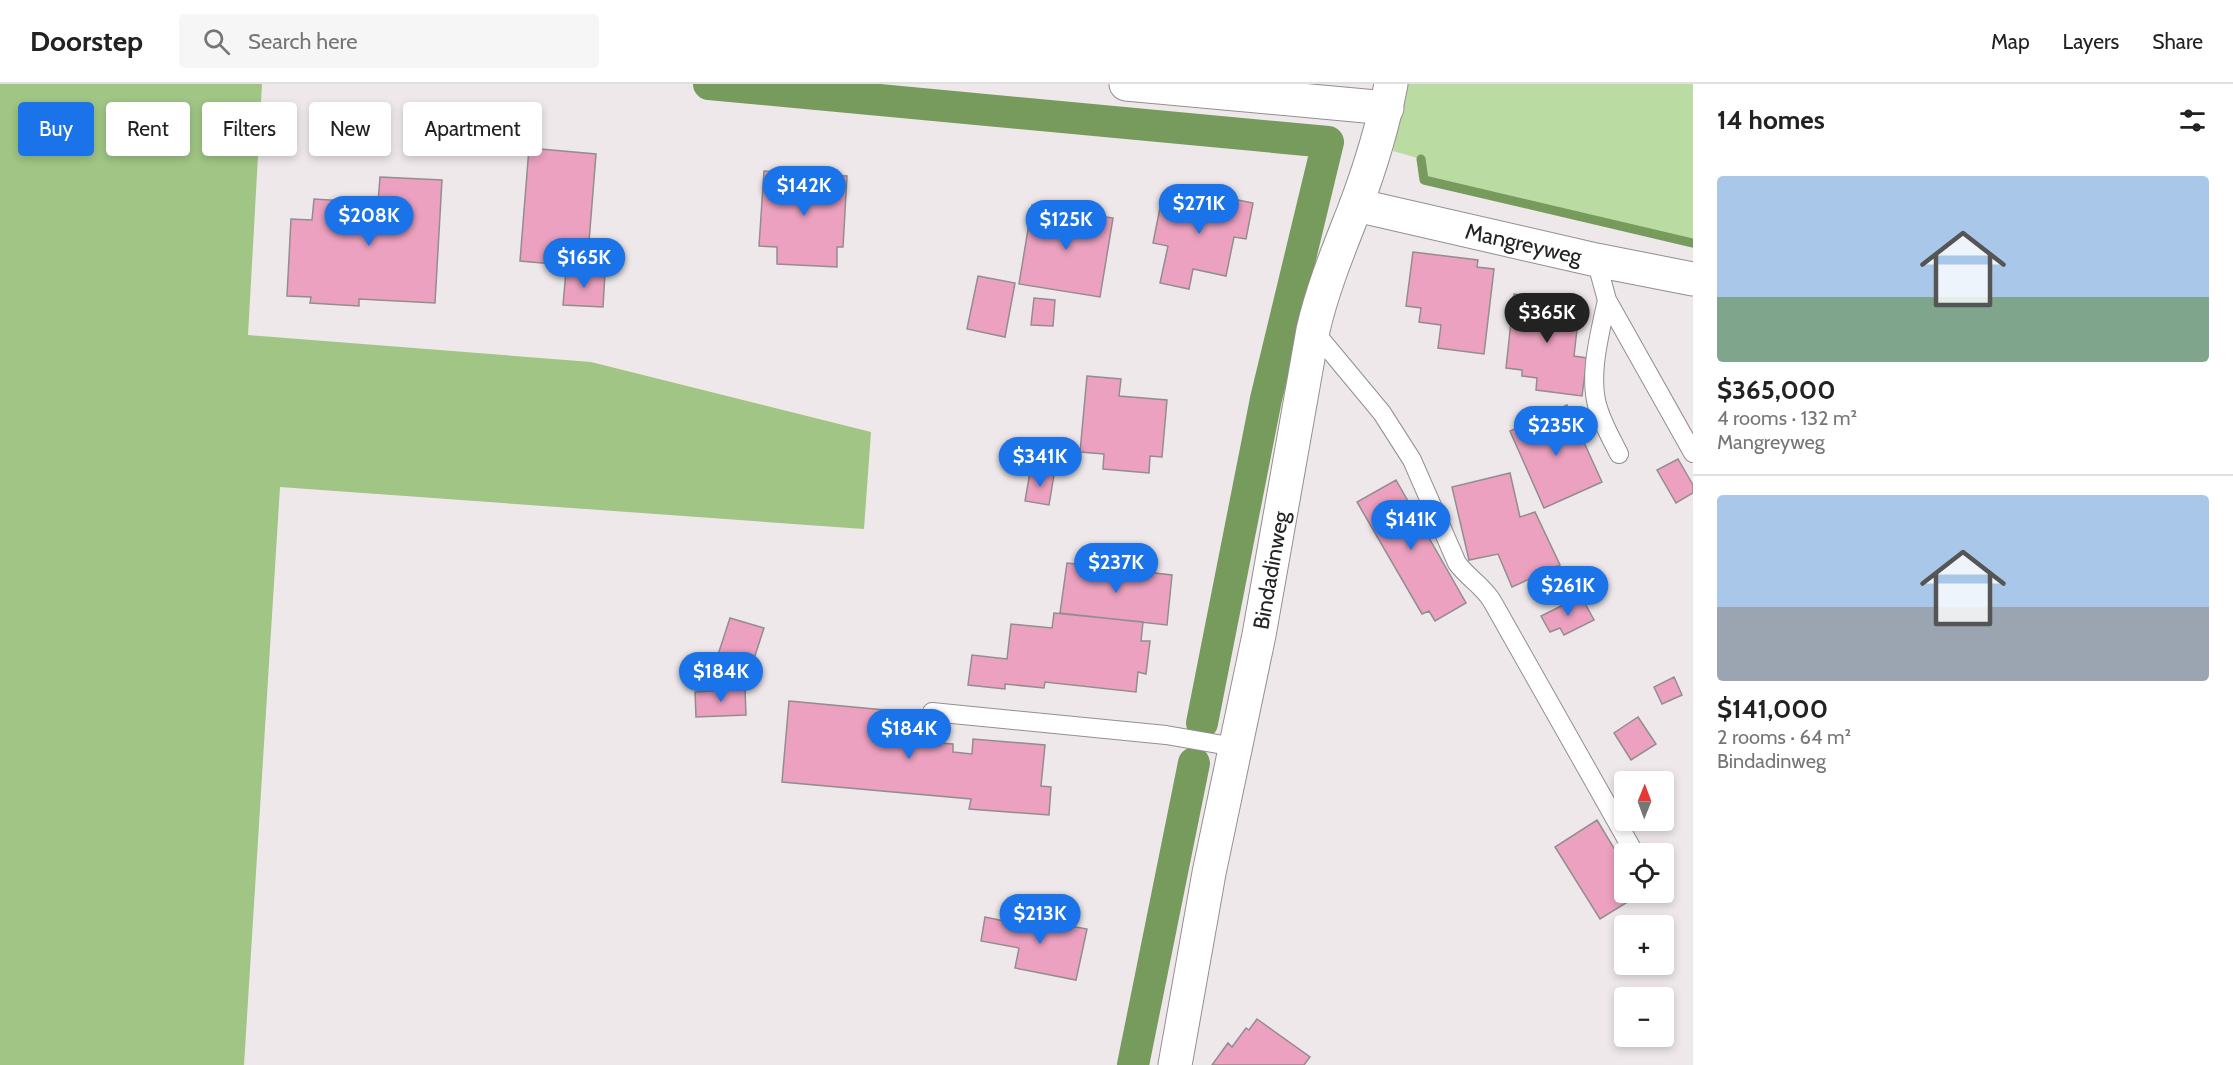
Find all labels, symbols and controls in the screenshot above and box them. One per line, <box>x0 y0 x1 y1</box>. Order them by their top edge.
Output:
search box <box>179 14 599 68</box>
text: Doorstep <box>30 24 143 58</box>
icon: search <box>200 25 233 58</box>
text: Search here <box>248 28 357 55</box>
text: Map <box>1991 29 2030 54</box>
text: Layers <box>2063 29 2119 54</box>
text: Share <box>2152 29 2203 54</box>
chip: Buy <box>18 102 94 156</box>
chip: Rent <box>106 102 190 156</box>
chip: Filters <box>202 102 297 156</box>
chip: New <box>309 102 391 156</box>
chip: Apartment <box>403 102 542 156</box>
text: 14 homes <box>1717 104 1825 136</box>
icon: filters <box>2176 104 2209 137</box>
pin: $142K <box>762 166 846 217</box>
text: $142K <box>777 173 831 197</box>
pin: $271K <box>1157 184 1241 235</box>
text: $271K <box>1173 191 1225 215</box>
pin: $208K <box>327 196 411 247</box>
pin: $125K <box>1024 200 1108 251</box>
text: $208K <box>339 203 399 227</box>
text: $125K <box>1040 207 1092 231</box>
icon: home <box>1909 215 2017 323</box>
street label: Mangreyweg <box>1463 217 1585 270</box>
pin: $165K <box>542 238 626 289</box>
text: $165K <box>557 245 611 269</box>
pin: $365K <box>1505 293 1589 344</box>
text: $365K <box>1519 300 1575 324</box>
text: $365,000 <box>1717 374 1836 406</box>
pin: $235K <box>1514 406 1598 457</box>
text: 4 rooms · 132 m² <box>1717 406 1857 430</box>
text: $235K <box>1528 413 1584 437</box>
text: Mangreyweg <box>1717 430 1825 454</box>
pin: $341K <box>998 437 1082 488</box>
text: $341K <box>1013 444 1067 468</box>
pin: $141K <box>1369 500 1453 551</box>
text: $141K <box>1385 507 1437 531</box>
street label: Bindadinweg <box>1247 508 1294 632</box>
icon: home <box>1909 534 2017 642</box>
pin: $237K <box>1074 543 1158 594</box>
text: $237K <box>1088 550 1144 574</box>
pin: $261K <box>1526 566 1610 617</box>
text: $261K <box>1541 573 1595 597</box>
pin: $184K <box>679 652 763 703</box>
text: $184K <box>693 659 749 683</box>
text: $141,000 <box>1717 693 1828 725</box>
pin: $184K <box>867 709 951 760</box>
text: $184K <box>881 716 937 740</box>
text: 2 rooms · 64 m² <box>1717 725 1851 749</box>
text: Bindadinweg <box>1717 749 1826 773</box>
north arrow <box>1614 771 1674 831</box>
map controls <box>1614 771 1674 1047</box>
button: locate <box>1614 843 1674 903</box>
pin: $213K <box>998 894 1082 945</box>
text: $213K <box>1014 901 1066 925</box>
button: + <box>1614 915 1674 975</box>
button: − <box>1614 987 1674 1047</box>

